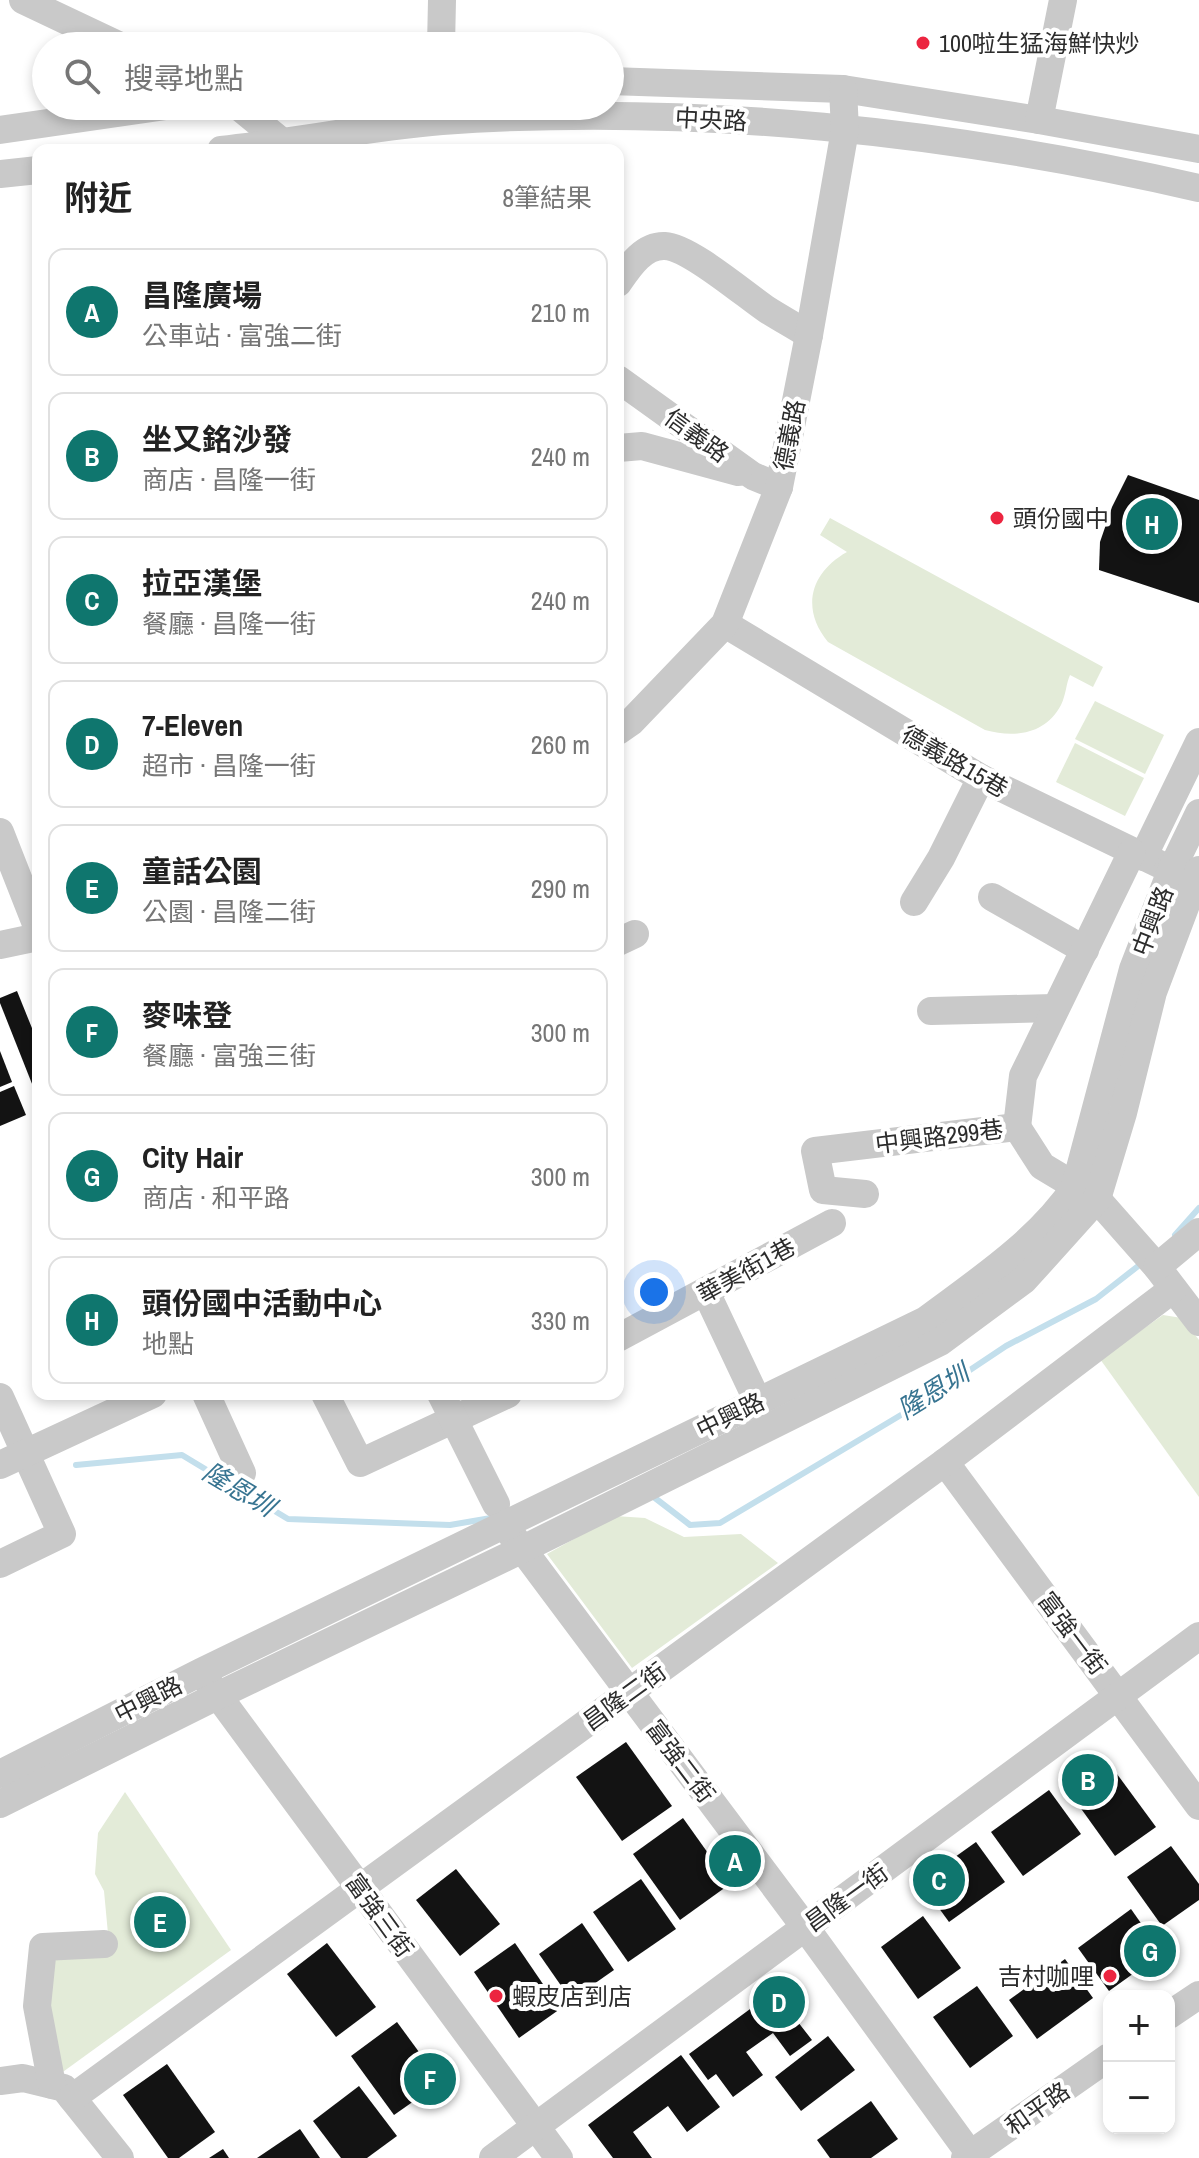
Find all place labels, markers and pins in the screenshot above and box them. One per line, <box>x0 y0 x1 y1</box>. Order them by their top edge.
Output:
place label: 100啦生猛海鮮快炒 <box>939 27 1140 59</box>
marker: 100啦生猛海鮮快炒 <box>914 34 932 52</box>
pin: H <box>1126 494 1178 554</box>
place label: 頭份國中 <box>1013 502 1109 534</box>
marker: 頭份國中 <box>988 509 1006 527</box>
pin: B <box>1062 1750 1114 1810</box>
pin: A <box>709 1831 761 1891</box>
pin: C <box>913 1850 965 1910</box>
pin: E <box>134 1892 186 1952</box>
pin: G <box>1124 1921 1176 1981</box>
place label: 吉村咖哩 <box>998 1960 1094 1992</box>
marker: 吉村咖哩 <box>1101 1967 1119 1985</box>
pin: D <box>753 1972 805 2032</box>
place label: 蝦皮店到店 <box>512 1980 632 2012</box>
marker: 蝦皮店到店 <box>487 1987 505 2005</box>
pin: F <box>404 2049 456 2109</box>

